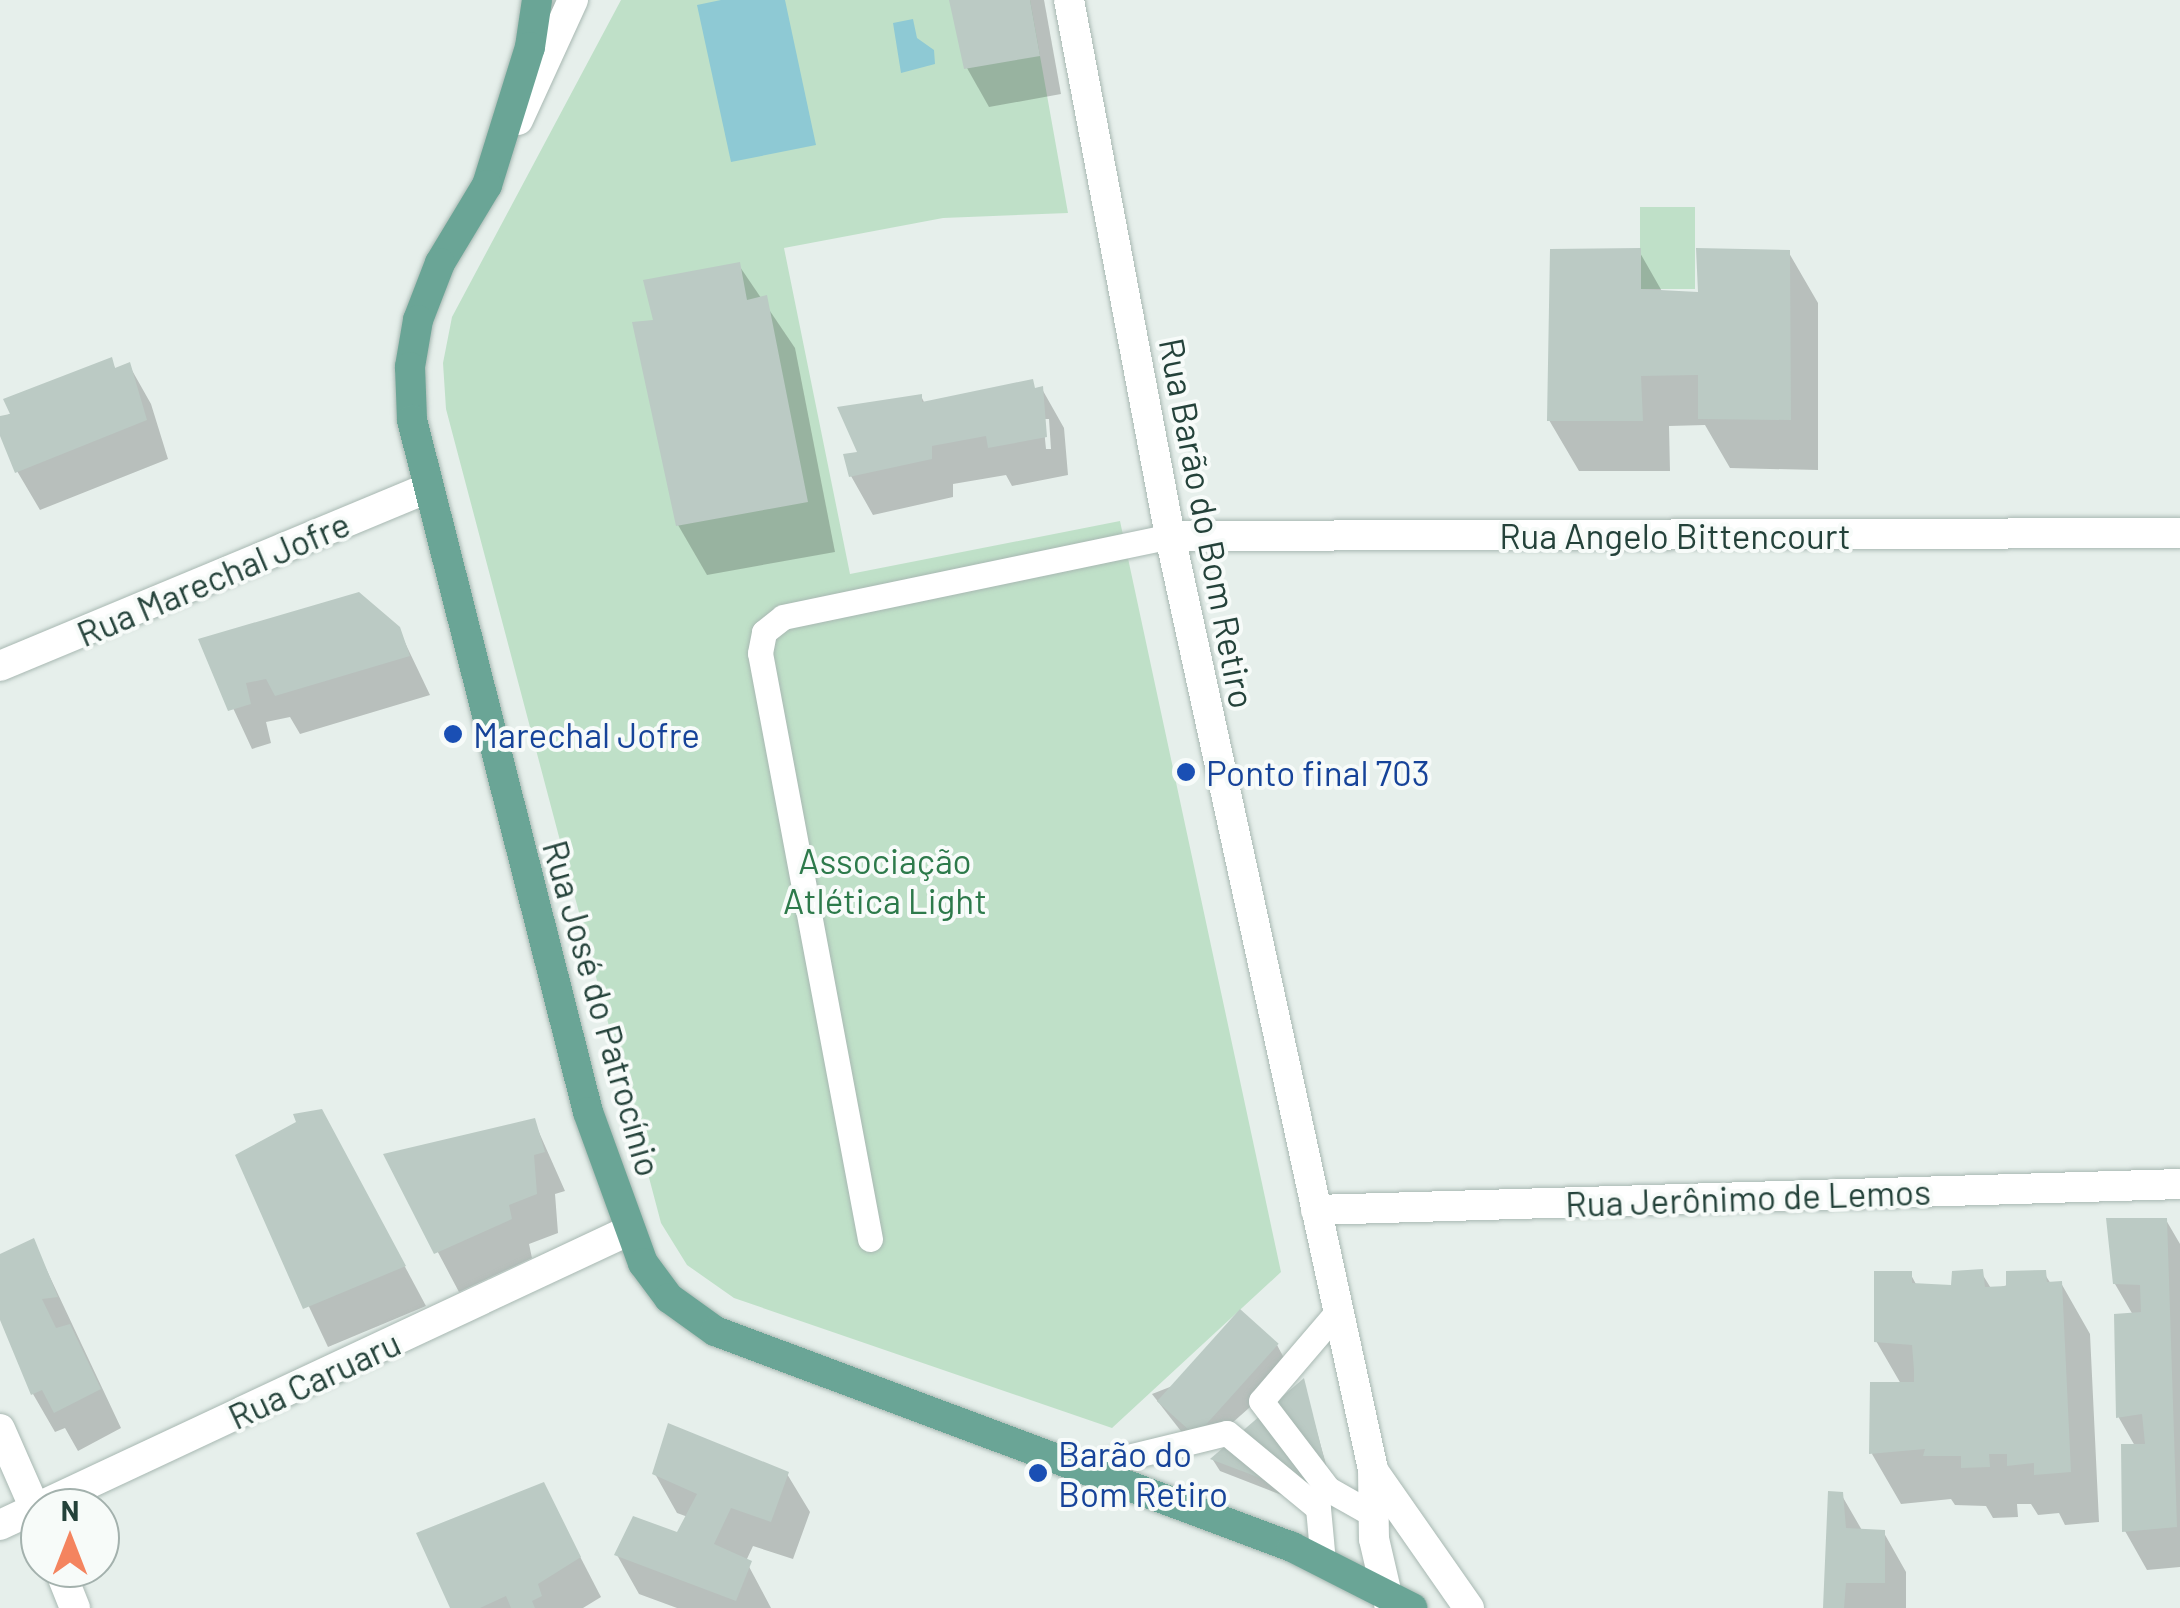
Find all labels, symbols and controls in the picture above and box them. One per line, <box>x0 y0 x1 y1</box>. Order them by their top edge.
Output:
street label: Rua Barão do Bom Retiro <box>1151 334 1265 712</box>
street label: Rua Marechal Jofre <box>70 502 356 654</box>
street label: Rua Angelo Bittencourt <box>1499 514 1851 556</box>
place label: Marechal Jofre <box>473 713 700 755</box>
marker: Marechal Jofre <box>442 723 464 745</box>
place label: Ponto final 703 <box>1206 751 1430 793</box>
marker: Ponto final 703 <box>1175 761 1197 783</box>
street label: Rua José do Patrocínio <box>535 835 671 1181</box>
park label: Associação Atlética Light <box>783 839 987 921</box>
street label: Rua Jerônimo de Lemos <box>1565 1170 1931 1224</box>
street label: Rua Caruaru <box>221 1321 407 1437</box>
place label: Barão do Bom Retiro <box>1058 1432 1228 1514</box>
marker: Barão do Bom Retiro <box>1027 1462 1049 1484</box>
north arrow <box>20 1488 120 1588</box>
text: N <box>61 1493 79 1527</box>

